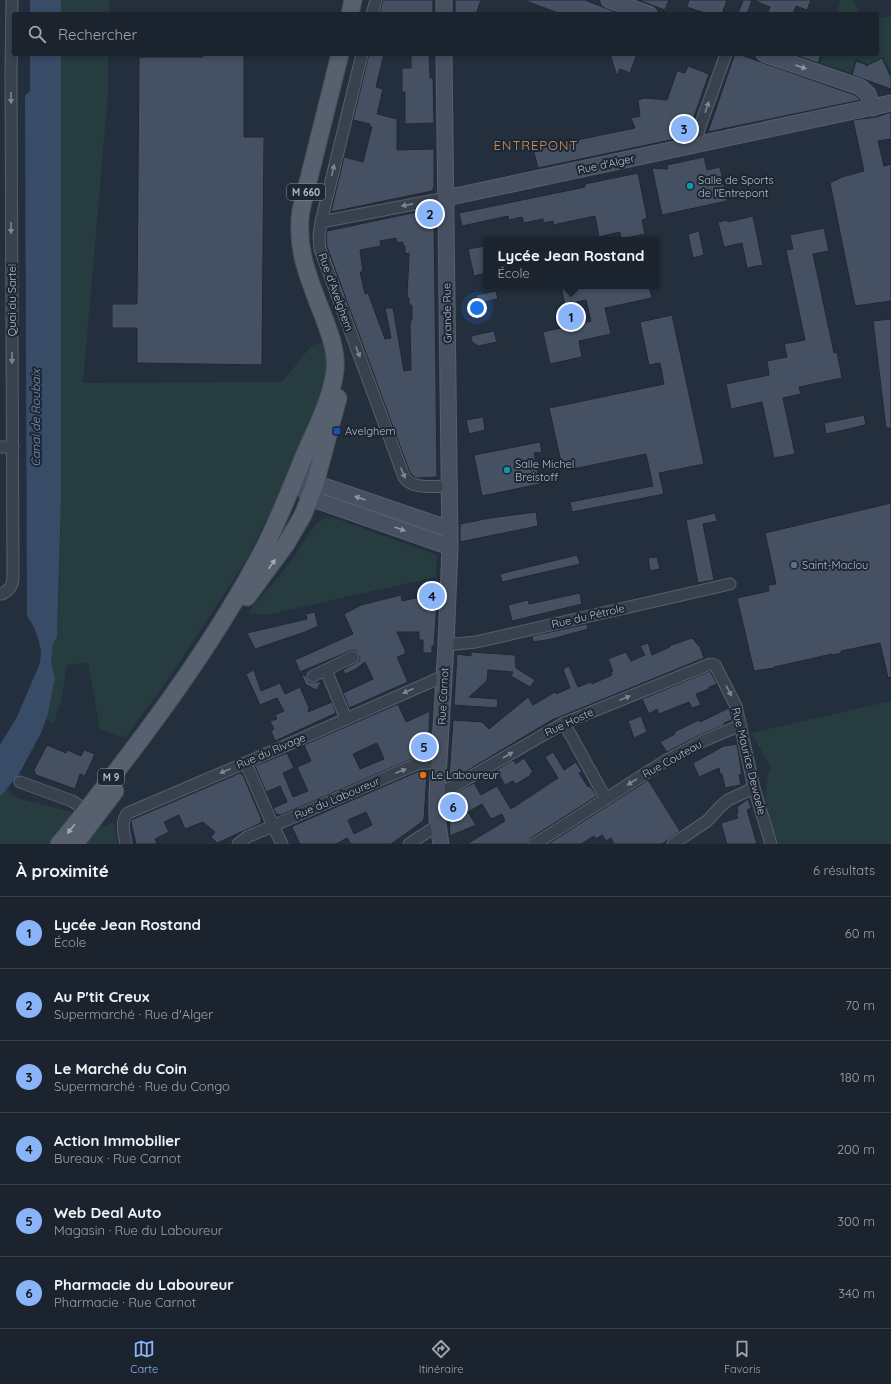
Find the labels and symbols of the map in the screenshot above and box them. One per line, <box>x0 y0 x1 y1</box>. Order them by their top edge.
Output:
one-way arrow <box>796 64 808 70</box>
one-way arrow <box>8 92 14 105</box>
one-way arrow <box>704 101 710 113</box>
pin: 3 <box>671 114 697 144</box>
district label: ENTREPONT <box>494 137 578 153</box>
street label: Rue d'Alger <box>576 151 637 177</box>
one-way arrow <box>331 164 337 176</box>
place label: Salle de Sports de l'Entrepont <box>698 173 774 200</box>
marker: Salle de Sports de l'Entrepont <box>685 181 695 191</box>
road number: M 660 <box>287 184 325 200</box>
pin: 2 <box>417 199 443 229</box>
one-way arrow <box>401 202 414 208</box>
one-way arrow <box>8 222 14 235</box>
street label: Rue d'Avelghem <box>315 251 357 333</box>
street label: Quai du Sartel <box>5 264 19 336</box>
street label: Grande Rue <box>439 283 455 343</box>
your location <box>467 298 487 318</box>
pin: 1 <box>558 302 584 332</box>
one-way arrow <box>355 346 361 358</box>
one-way arrow <box>9 352 15 365</box>
water label: Canal de Roubaix <box>28 368 43 467</box>
place label: Avelghem <box>345 424 396 438</box>
marker: Avelghem <box>332 426 342 436</box>
place label: Salle Michel Breistoff <box>515 457 574 484</box>
marker: Salle Michel Breistoff <box>502 465 512 475</box>
one-way arrow <box>401 468 407 480</box>
one-way arrow <box>354 495 366 501</box>
one-way arrow <box>394 527 406 533</box>
place label: Saint-Maclou <box>802 558 868 572</box>
one-way arrow <box>268 559 276 569</box>
marker: Saint-Maclou <box>789 560 799 570</box>
pin: 4 <box>419 581 445 611</box>
street label: Rue du Pétrole <box>550 601 626 631</box>
street label: Rue Carnot <box>435 667 452 725</box>
one-way arrow <box>725 685 732 697</box>
one-way arrow <box>403 688 414 694</box>
one-way arrow <box>619 695 630 701</box>
street label: Rue Hoste <box>542 705 596 739</box>
street label: Rue Maurice Dewaele <box>729 706 769 816</box>
street label: Rue du Rivage <box>234 730 308 772</box>
pin: 5 <box>411 732 437 762</box>
street label: Rue Couteau <box>640 737 704 781</box>
one-way arrow <box>502 751 514 758</box>
one-way arrow <box>396 768 407 774</box>
place label: Le Laboureur <box>431 768 500 782</box>
road number: M 9 <box>98 769 124 785</box>
one-way arrow <box>219 769 231 775</box>
marker: Le Laboureur <box>418 770 428 780</box>
street label: Rue du Laboureur <box>292 773 383 822</box>
one-way arrow <box>627 778 637 786</box>
pin: 6 <box>440 792 466 822</box>
one-way arrow <box>66 824 75 835</box>

